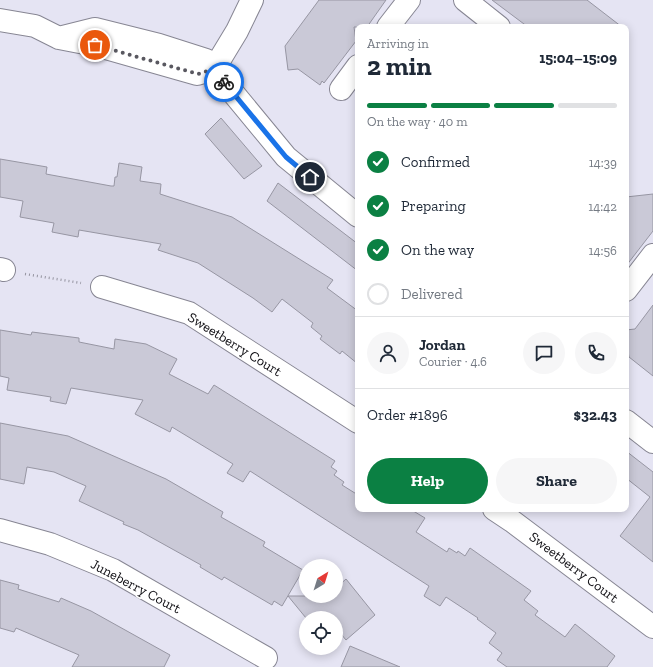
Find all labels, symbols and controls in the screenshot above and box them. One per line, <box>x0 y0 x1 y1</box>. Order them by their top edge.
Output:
pin <box>78 28 112 62</box>
icon: bag <box>84 34 106 56</box>
text: Arriving in <box>367 36 429 51</box>
text: 15:04–15:09 <box>539 49 617 67</box>
text: 2 min <box>367 50 432 82</box>
courier <box>204 62 244 102</box>
icon: bike <box>213 71 235 93</box>
text: On the way · 40 m <box>367 114 467 129</box>
icon: check <box>367 151 389 173</box>
text: Confirmed <box>401 153 470 171</box>
text: 14:39 <box>589 155 617 170</box>
pin <box>293 160 327 194</box>
icon: home <box>299 166 321 188</box>
icon: check <box>367 195 389 217</box>
text: Preparing <box>401 197 466 215</box>
text: 14:42 <box>588 199 617 214</box>
icon: check <box>367 239 389 261</box>
text: On the way <box>401 241 474 259</box>
text: 14:56 <box>589 243 617 258</box>
text: Delivered <box>401 285 463 303</box>
street label: Sweetberry Court <box>185 309 285 380</box>
button: person <box>367 332 409 374</box>
button: chat <box>523 332 565 374</box>
button: phone <box>575 332 617 374</box>
text: Jordan <box>419 336 465 354</box>
text: Courier · 4.6 <box>419 354 487 369</box>
text: Order #1896 <box>367 406 448 424</box>
text: $32.43 <box>574 406 617 424</box>
button: Help <box>367 458 488 504</box>
button: Share <box>496 458 617 504</box>
street label: Sweetberry Court <box>526 528 622 607</box>
street label: Juneberry Court <box>88 556 184 618</box>
north arrow <box>299 559 343 603</box>
map controls <box>299 559 343 655</box>
button: locate <box>299 611 343 655</box>

